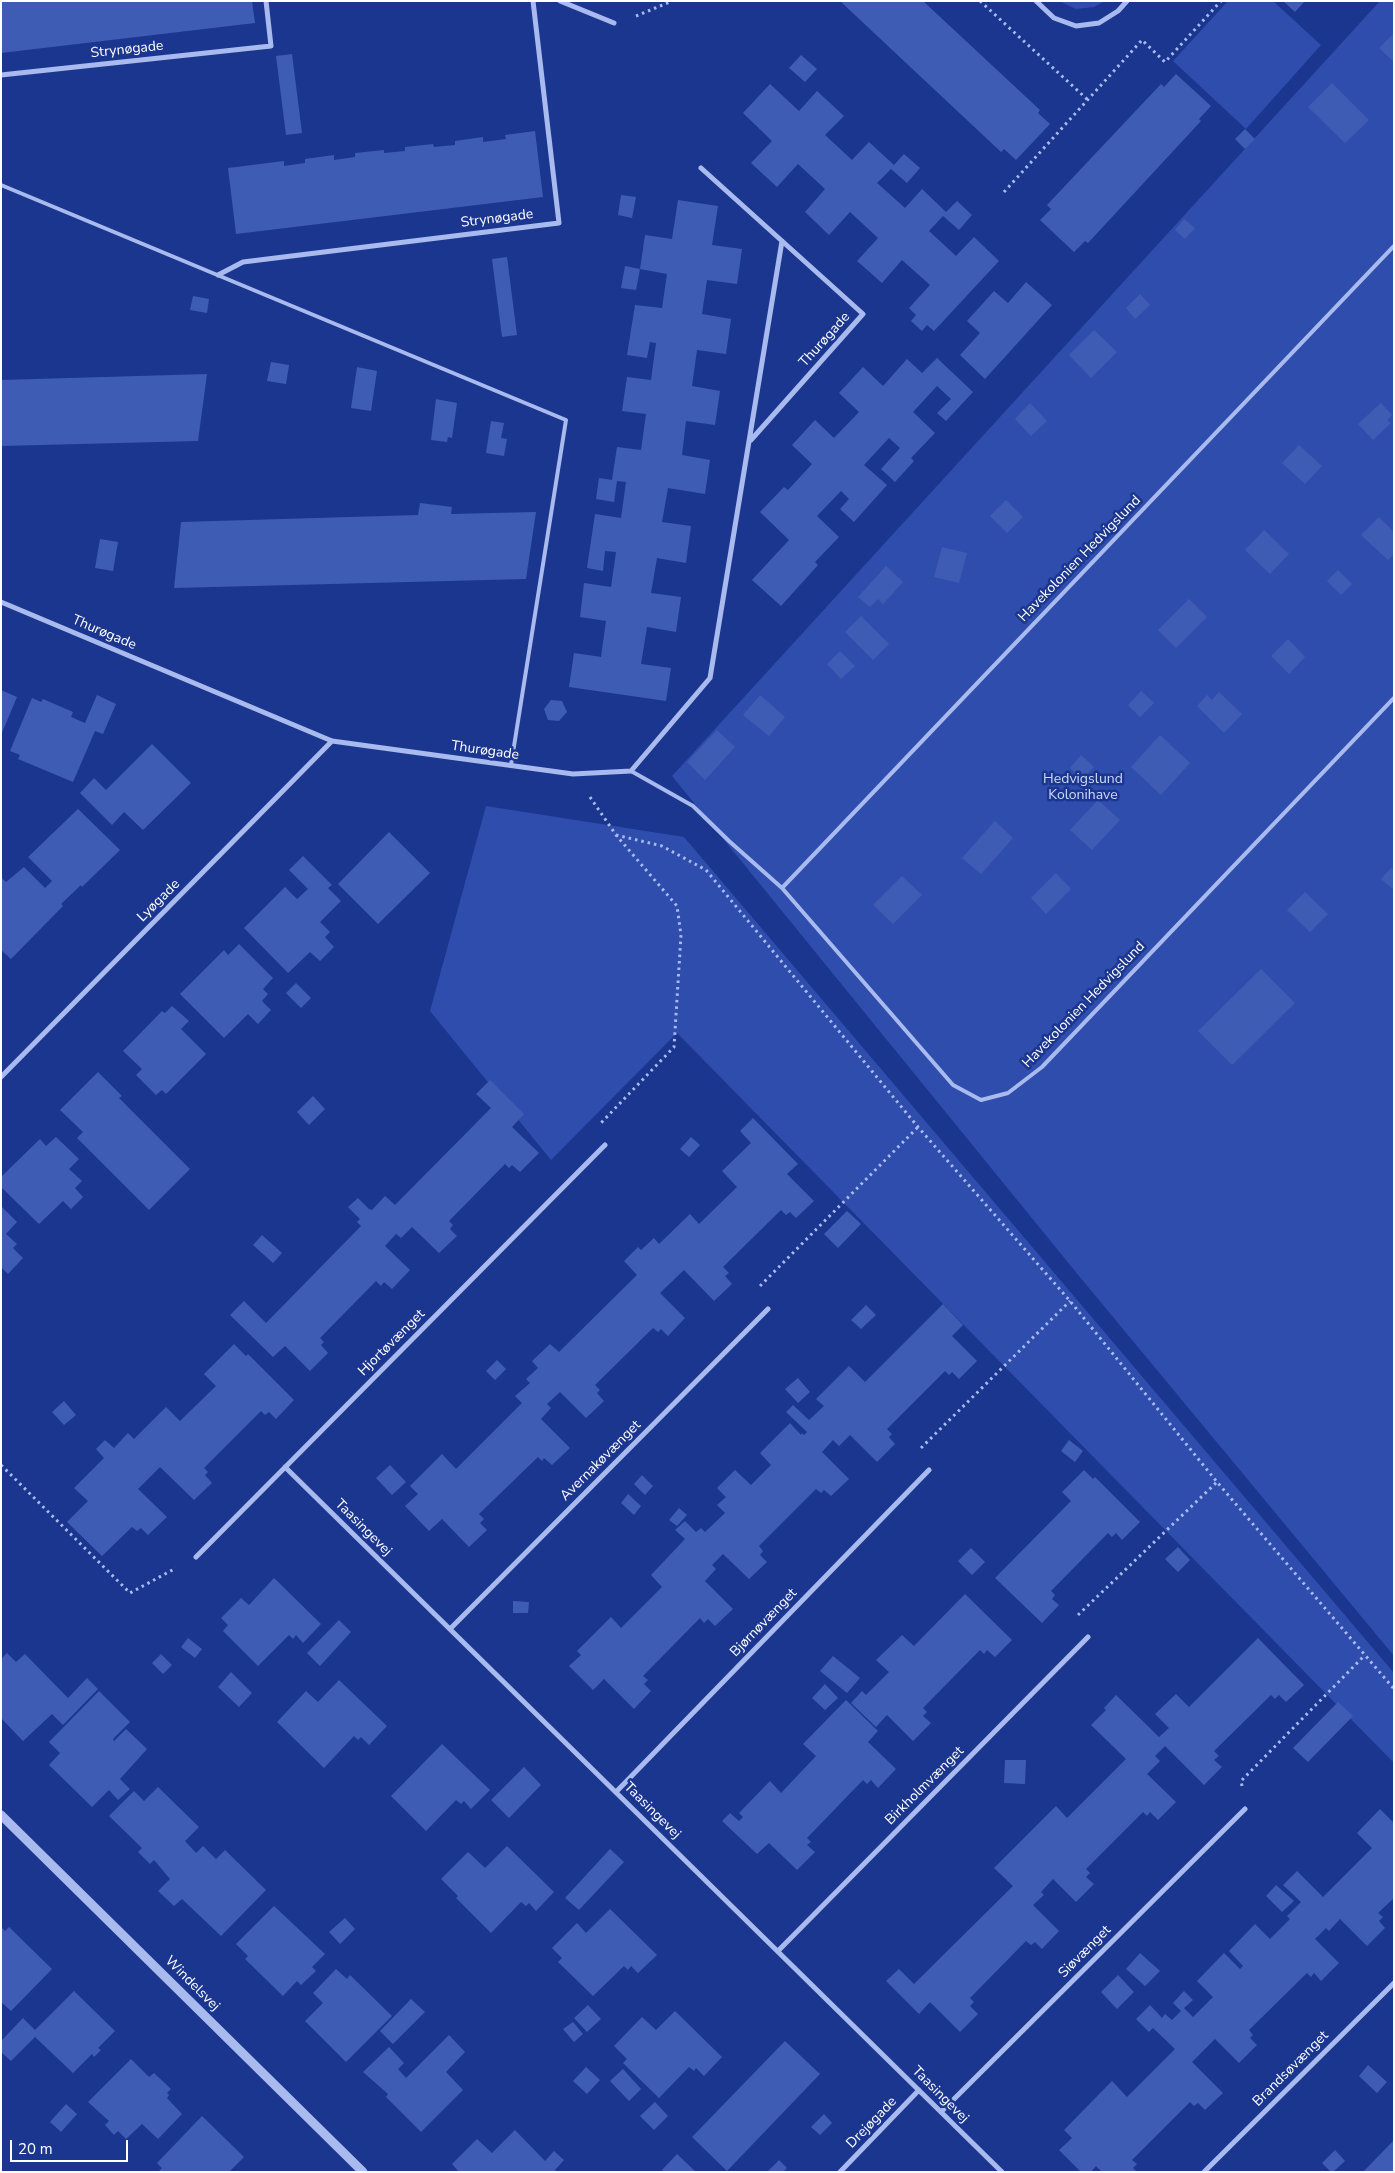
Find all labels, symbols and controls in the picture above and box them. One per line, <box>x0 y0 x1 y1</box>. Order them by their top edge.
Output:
street label: Strynøgade <box>90 38 164 62</box>
street label: Strynøgade <box>460 206 534 232</box>
street label: Thurøgade <box>796 309 854 371</box>
street label: Havekolonien Hedvigslund <box>1015 492 1145 626</box>
street label: Thurøgade <box>69 612 139 654</box>
street label: Thurøgade <box>450 738 520 764</box>
park label: Hedvigslund Kolonihave <box>1043 772 1123 804</box>
street label: Lyøgade <box>134 876 184 926</box>
street label: Havekolonien Hedvigslund <box>1019 938 1149 1072</box>
street label: Hjortøvænget <box>355 1306 429 1380</box>
street label: Avernakøvænget <box>557 1417 645 1505</box>
street label: Taasingevej <box>331 1496 395 1560</box>
street label: Bjørnøvænget <box>727 1585 801 1661</box>
street label: Birkholmvænget <box>882 1743 968 1829</box>
street label: Taasingevej <box>620 1779 684 1843</box>
street label: Siøvænget <box>1055 1922 1115 1982</box>
street label: Windelsvej <box>161 1953 223 2015</box>
street label: Brandsøvænget <box>1250 2028 1332 2110</box>
street label: Taasingevej <box>908 2063 972 2127</box>
street label: Drejøgade <box>843 2094 901 2152</box>
scale bar <box>12 2130 130 2162</box>
text: 20 m <box>18 2139 53 2159</box>

